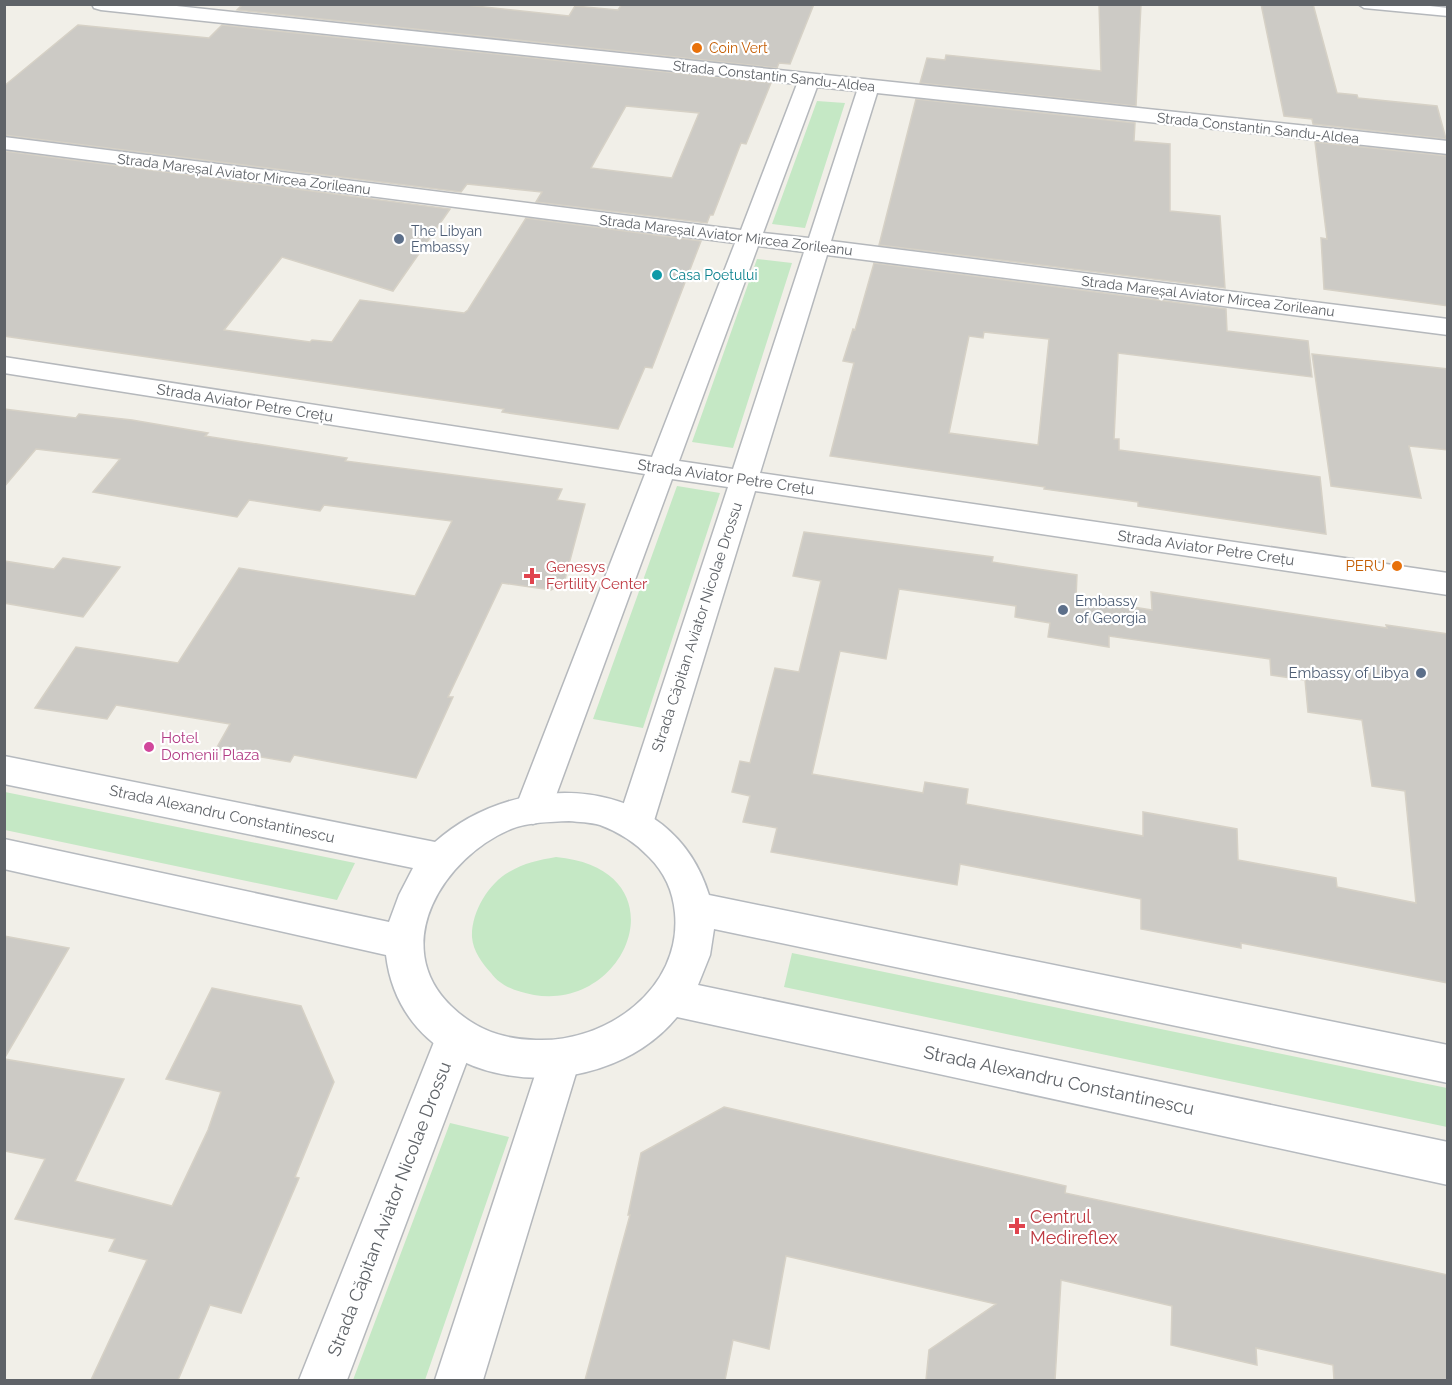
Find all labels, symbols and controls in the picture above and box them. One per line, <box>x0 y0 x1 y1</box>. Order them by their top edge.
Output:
place label: Coin Vert <box>709 40 768 56</box>
marker: Coin Vert <box>690 41 704 55</box>
street label: Strada Constantin Sandu-Aldea <box>672 57 876 95</box>
street label: Strada Constantin Sandu-Aldea <box>1156 109 1360 147</box>
street label: Strada Mareșal Aviator Mircea Zorileanu <box>116 150 372 198</box>
street label: Strada Mareșal Aviator Mircea Zorileanu <box>598 211 854 259</box>
place label: The Libyan Embassy <box>411 223 482 255</box>
marker: The Libyan Embassy <box>392 232 406 246</box>
place label: Casa Poetului <box>669 267 757 283</box>
marker: Casa Poetului <box>650 268 664 282</box>
street label: Strada Mareșal Aviator Mircea Zorileanu <box>1080 272 1336 320</box>
street label: Strada Aviator Petre Crețu <box>155 380 335 426</box>
street label: Strada Aviator Petre Crețu <box>636 456 816 498</box>
street label: Strada Căpitan Aviator Nicolae Drossu <box>648 500 746 754</box>
street label: Strada Aviator Petre Crețu <box>1116 527 1296 569</box>
place label: PERU <box>1345 557 1385 575</box>
place label: Genesys Fertility Center <box>546 558 648 593</box>
marker: PERU <box>1390 559 1404 573</box>
marker: Genesys Fertility Center <box>523 567 541 585</box>
place label: Embassy of Georgia <box>1075 592 1146 627</box>
marker: Embassy of Georgia <box>1056 603 1070 617</box>
place label: Embassy of Libya <box>1289 664 1409 682</box>
marker: Embassy of Libya <box>1414 666 1428 680</box>
place label: Hotel Domenii Plaza <box>161 729 260 764</box>
marker: Hotel Domenii Plaza <box>142 740 156 754</box>
street label: Strada Alexandru Constantinescu <box>108 781 336 847</box>
street label: Strada Alexandru Constantinescu <box>922 1041 1196 1119</box>
street label: Strada Căpitan Aviator Nicolae Drossu <box>323 1059 455 1359</box>
place label: Centrul Medireflex <box>1030 1206 1118 1248</box>
marker: Centrul Medireflex <box>1008 1217 1026 1235</box>

